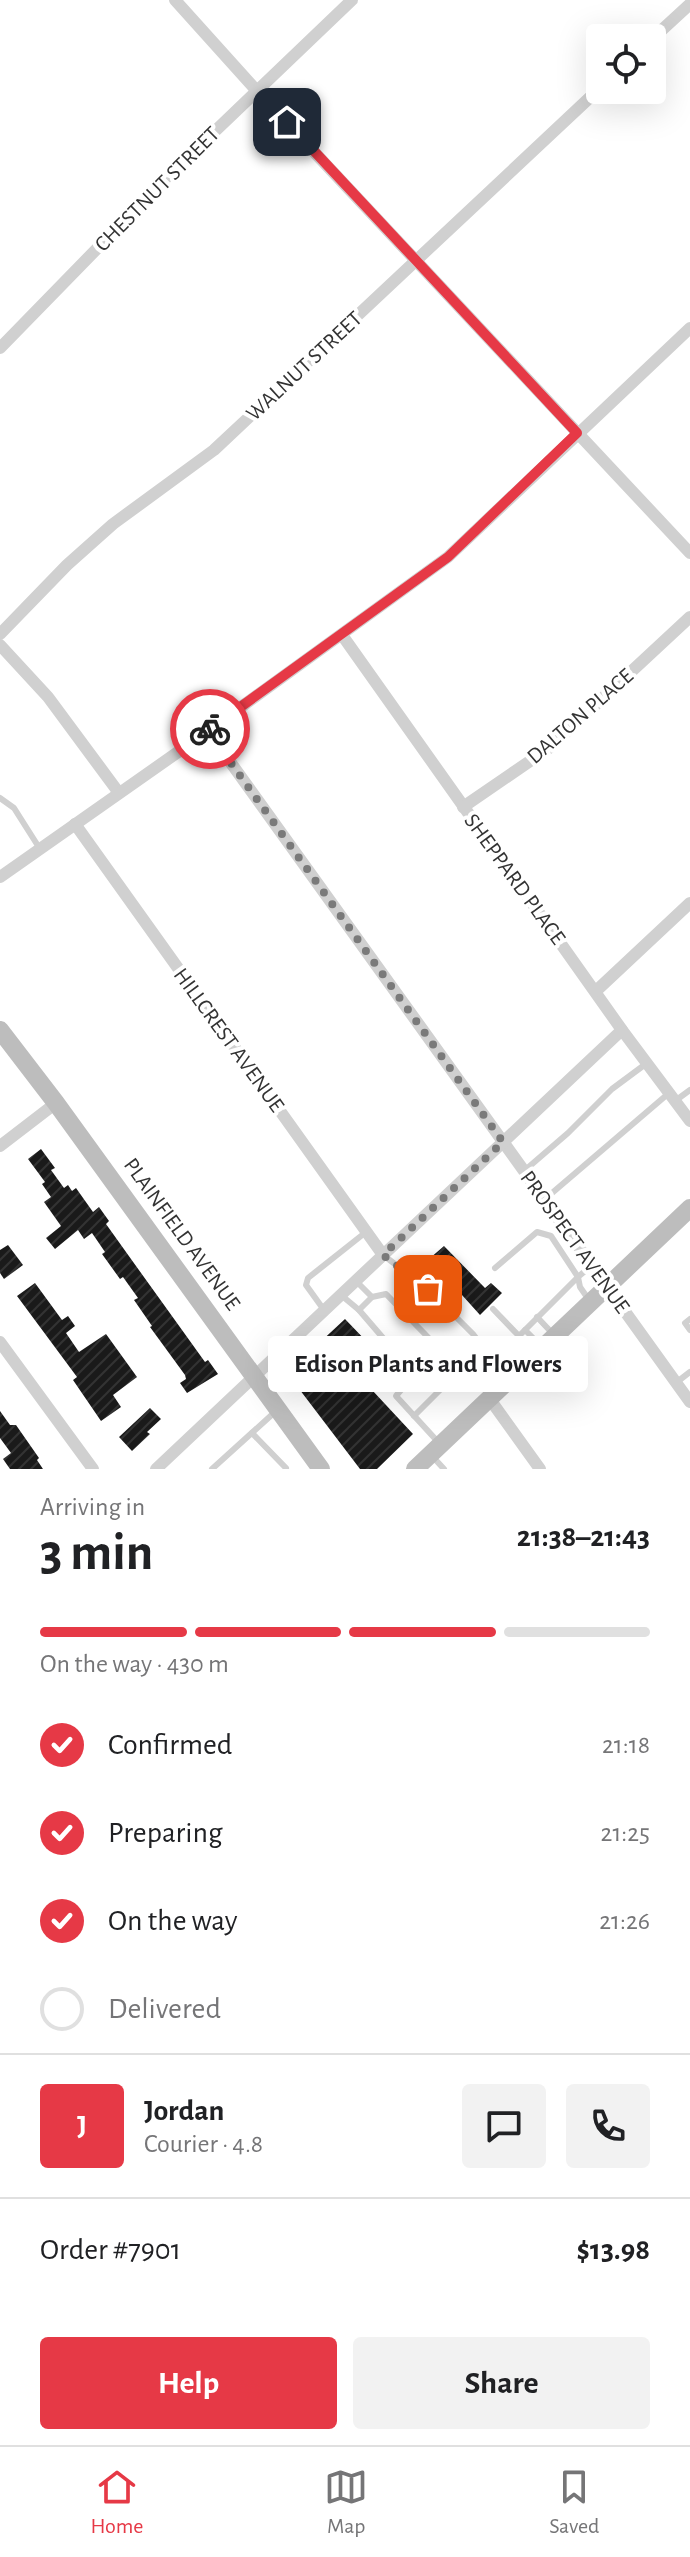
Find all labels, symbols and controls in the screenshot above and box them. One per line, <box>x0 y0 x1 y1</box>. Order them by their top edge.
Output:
map controls <box>586 24 666 104</box>
button: locate <box>586 24 666 104</box>
pin <box>253 88 321 156</box>
icon: home <box>265 100 309 144</box>
street label: CHESTNUT STREET <box>90 122 224 256</box>
street label: WALNUT STREET <box>242 307 366 425</box>
street label: DALTON PLACE <box>523 664 637 768</box>
courier <box>170 689 250 769</box>
icon: bike <box>188 707 232 751</box>
street label: SHEPPARD PLACE <box>460 810 570 949</box>
street label: HILLCREST AVENUE <box>170 964 289 1116</box>
street label: PLAINFIELD AVENUE <box>120 1154 245 1314</box>
street label: PROSPECT AVENUE <box>516 1167 634 1318</box>
pin <box>394 1255 462 1323</box>
icon: bag <box>406 1267 450 1311</box>
callout: Edison Plants and Flowers <box>268 1337 588 1393</box>
text: Edison Plants and Flowers <box>294 1351 562 1377</box>
text: Arriving in <box>40 1494 145 1520</box>
text: 21:38–21:43 <box>517 1522 650 1552</box>
text: 3 min <box>40 1527 153 1579</box>
text: On the way · 430 m <box>40 1651 229 1677</box>
icon: check <box>40 1723 84 1767</box>
text: Confirmed <box>108 1730 232 1760</box>
text: 21:18 <box>602 1732 650 1758</box>
icon: check <box>40 1811 84 1855</box>
text: Preparing <box>108 1818 223 1848</box>
text: 21:25 <box>601 1820 650 1846</box>
icon: check <box>40 1899 84 1943</box>
text: On the way <box>108 1906 237 1936</box>
text: 21:26 <box>599 1908 650 1934</box>
text: Delivered <box>108 1994 221 2024</box>
button: chat <box>462 2084 546 2168</box>
button: phone <box>566 2084 650 2168</box>
text: Jordan <box>144 2096 224 2126</box>
text: J <box>77 2111 87 2141</box>
text: Courier · 4.8 <box>144 2131 263 2157</box>
text: Order #7901 <box>40 2235 181 2265</box>
text: $13.98 <box>577 2235 650 2265</box>
button: Help <box>40 2337 337 2429</box>
button: Share <box>353 2337 650 2429</box>
tab: Home <box>90 2465 143 2539</box>
tab: Map <box>324 2465 368 2539</box>
tab: Saved <box>549 2465 600 2539</box>

